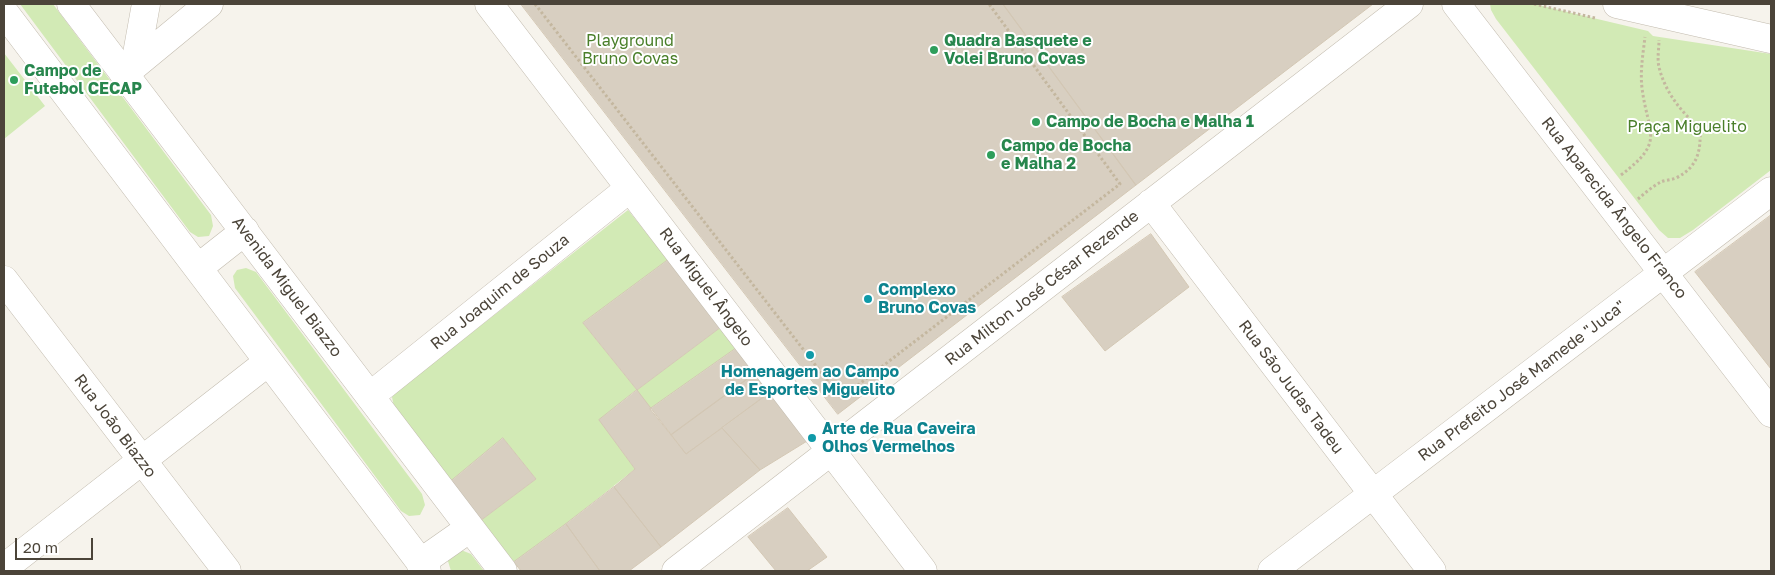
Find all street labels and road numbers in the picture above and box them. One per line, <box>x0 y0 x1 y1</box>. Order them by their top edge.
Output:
street label: Rua Aparecida Ângelo Franco <box>1537 113 1691 303</box>
street label: Rua Milton José César Rezende <box>941 206 1143 370</box>
street label: Avenida Miguel Biazzo <box>228 213 346 361</box>
street label: Rua Miguel Ângelo <box>655 224 757 350</box>
street label: Rua Joaquim de Souza <box>427 230 573 354</box>
street label: Rua Prefeito José Mamede "Juca" <box>1414 297 1630 465</box>
street label: Rua São Judas Tadeu <box>1234 316 1348 458</box>
street label: Rua João Biazzo <box>70 370 160 482</box>

